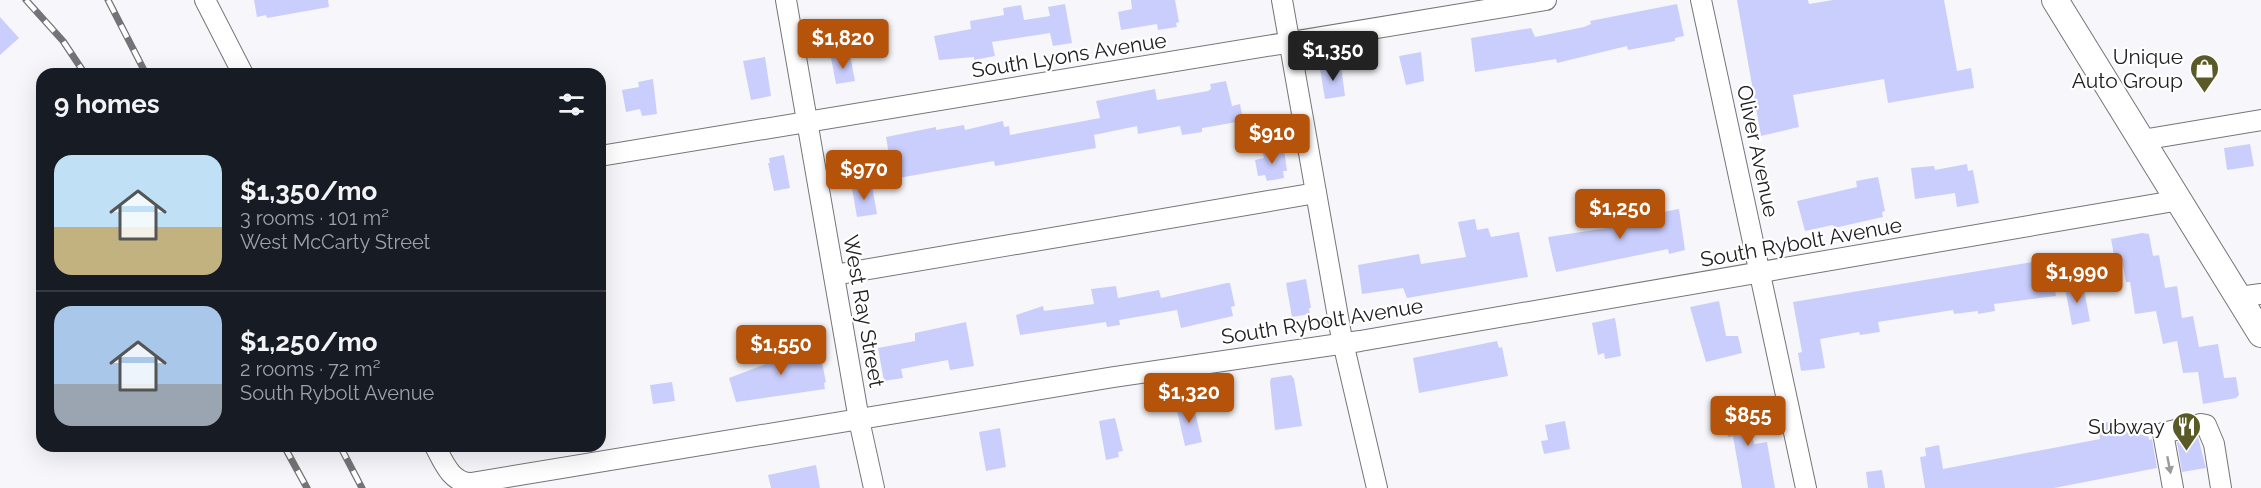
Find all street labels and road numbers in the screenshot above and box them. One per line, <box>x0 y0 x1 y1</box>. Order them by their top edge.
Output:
street label: South Lyons Avenue <box>970 27 1168 83</box>
street label: Oliver Avenue <box>1732 83 1784 219</box>
street label: South Rybolt Avenue <box>1698 212 1904 272</box>
street label: West Ray Street <box>838 233 890 389</box>
street label: South Rybolt Avenue <box>1219 293 1425 349</box>

